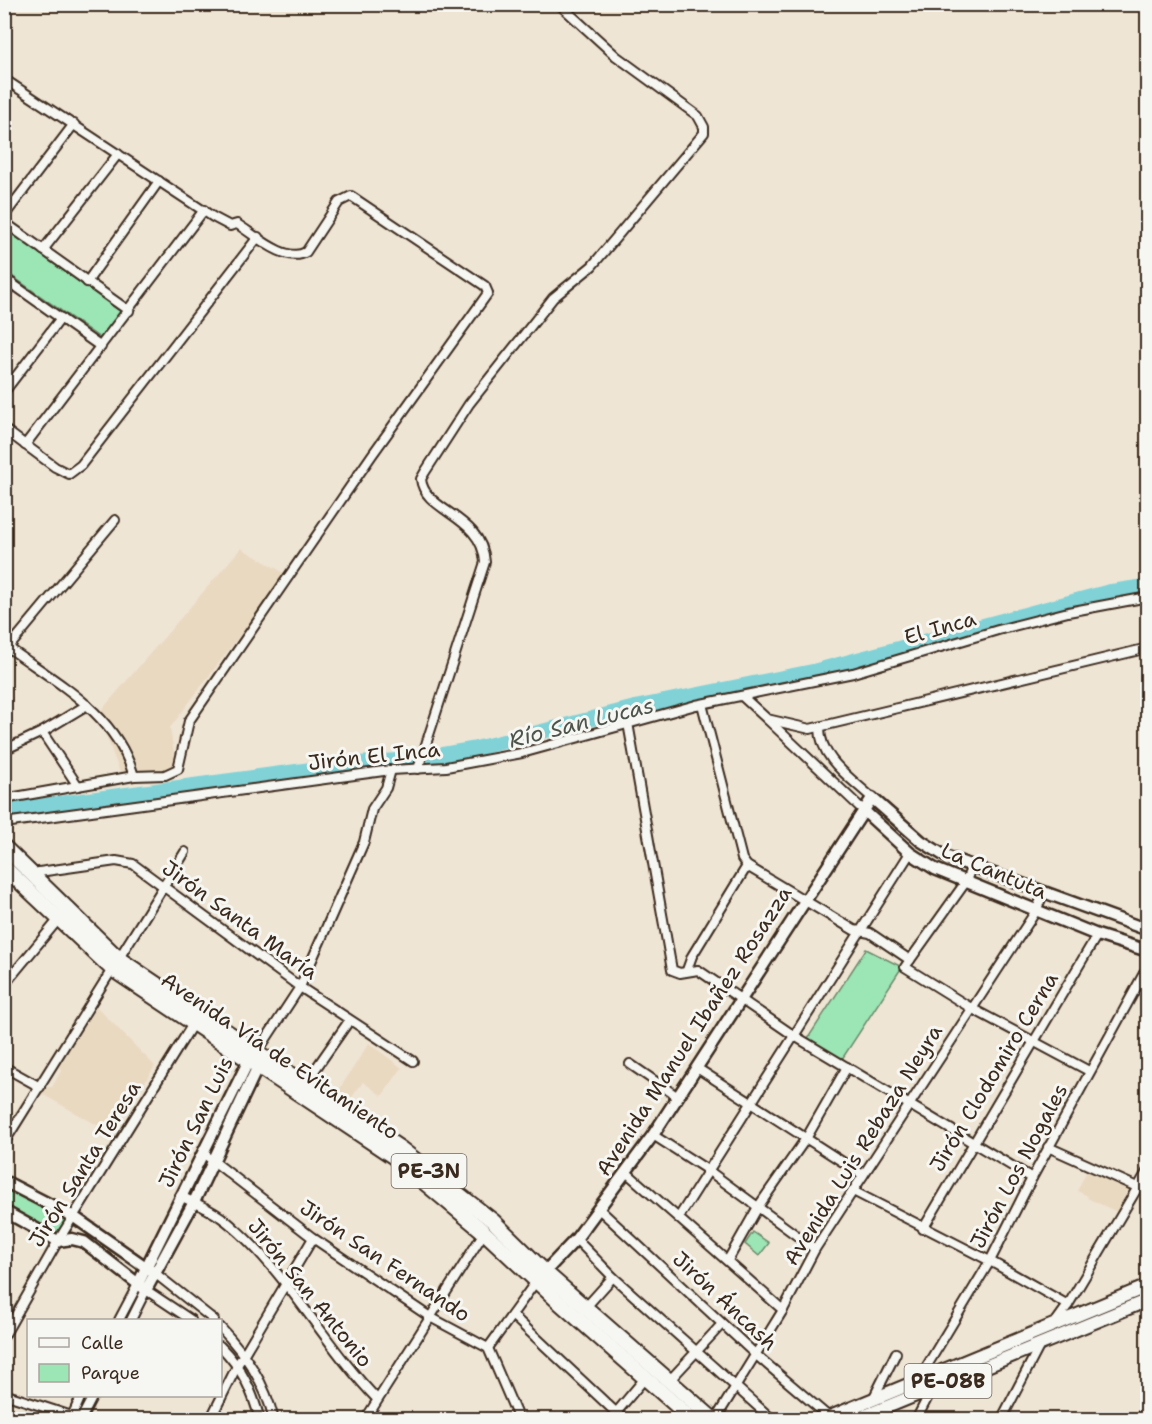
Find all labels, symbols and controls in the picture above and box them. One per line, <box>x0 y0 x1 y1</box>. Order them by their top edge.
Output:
street label: El Inca <box>901 604 979 652</box>
water label: Río San Lucas <box>506 690 657 755</box>
street label: Jirón El Inca <box>306 735 442 777</box>
street label: La Cantuta <box>937 836 1051 906</box>
street label: Jirón Santa María <box>156 854 324 986</box>
street label: Avenida Manuel Ibañez Rosazza <box>590 881 798 1181</box>
street label: Avenida Vía de Evitamiento <box>156 966 404 1146</box>
street label: Jirón Clodomiro Cerna <box>923 967 1065 1177</box>
street label: Avenida Luis Rebaza Neyra <box>777 1019 949 1271</box>
street label: Jirón San Luis <box>152 1052 240 1192</box>
street label: Jirón Santa Teresa <box>23 1076 147 1252</box>
street label: Jirón Los Nogales <box>964 1079 1074 1253</box>
road number: PE-3N <box>392 1154 466 1188</box>
street label: Jirón San Fernando <box>294 1193 476 1329</box>
street label: Jirón San Antonio <box>241 1213 379 1373</box>
street label: Jirón Áncash <box>666 1244 784 1357</box>
legend <box>27 1319 222 1397</box>
text: Calle <box>81 1331 124 1355</box>
text: Parque <box>81 1361 140 1385</box>
road number: PE-08B <box>904 1364 992 1398</box>

